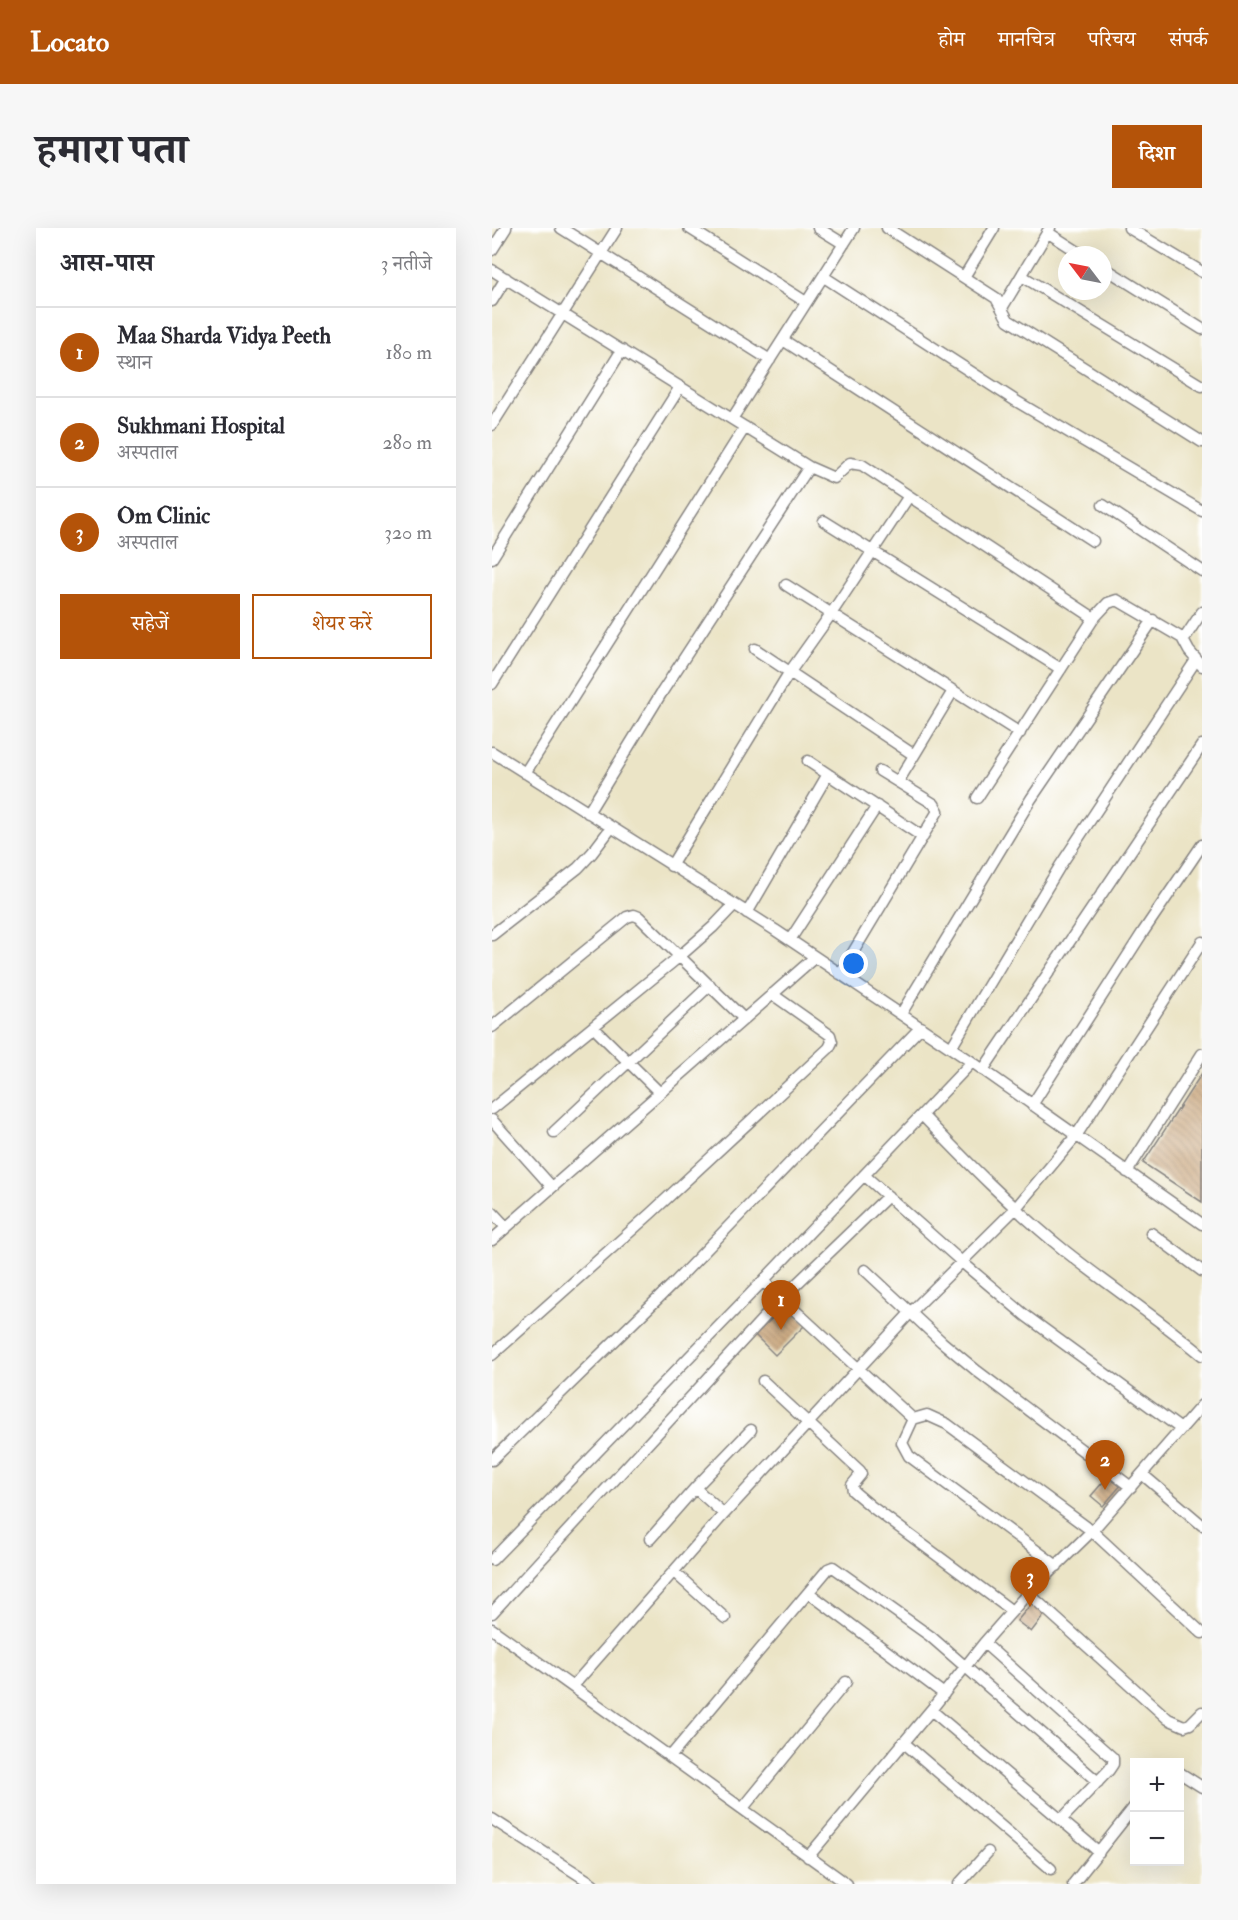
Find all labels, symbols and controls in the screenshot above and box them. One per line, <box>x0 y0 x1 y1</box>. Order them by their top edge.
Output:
text: Locato <box>30 25 109 60</box>
text: होम <box>938 26 965 53</box>
text: मानचित्र <box>998 26 1055 53</box>
text: परिचय <box>1088 26 1136 53</box>
text: संपर्क <box>1169 26 1208 53</box>
text: हमारा पता <box>36 124 188 176</box>
button: दिशा <box>1112 125 1202 188</box>
north arrow <box>1058 246 1112 300</box>
text: आस-पास <box>60 247 154 279</box>
text: 3 नतीजे <box>381 251 432 276</box>
text: Maa Sharda Vidya Peeth <box>117 322 331 350</box>
text: 1 <box>76 340 83 365</box>
text: 180 m <box>385 340 432 365</box>
text: स्थान <box>117 350 152 375</box>
text: Sukhmani Hospital <box>117 412 285 440</box>
text: 2 <box>74 430 85 455</box>
text: 280 m <box>382 430 432 455</box>
text: अस्पताल <box>117 440 178 465</box>
text: Om Clinic <box>117 502 210 530</box>
text: 3 <box>76 520 83 545</box>
text: 320 m <box>384 520 432 545</box>
text: अस्पताल <box>117 530 178 555</box>
button: सहेजें <box>60 594 240 659</box>
button: शेयर करें <box>252 594 432 659</box>
your location <box>839 949 868 978</box>
pin: 1 <box>762 1280 800 1330</box>
pin: 2 <box>1086 1440 1124 1490</box>
pin: 3 <box>1010 1558 1050 1607</box>
map controls <box>1130 1758 1184 1866</box>
button: + <box>1130 1758 1184 1812</box>
button: − <box>1130 1812 1184 1866</box>

